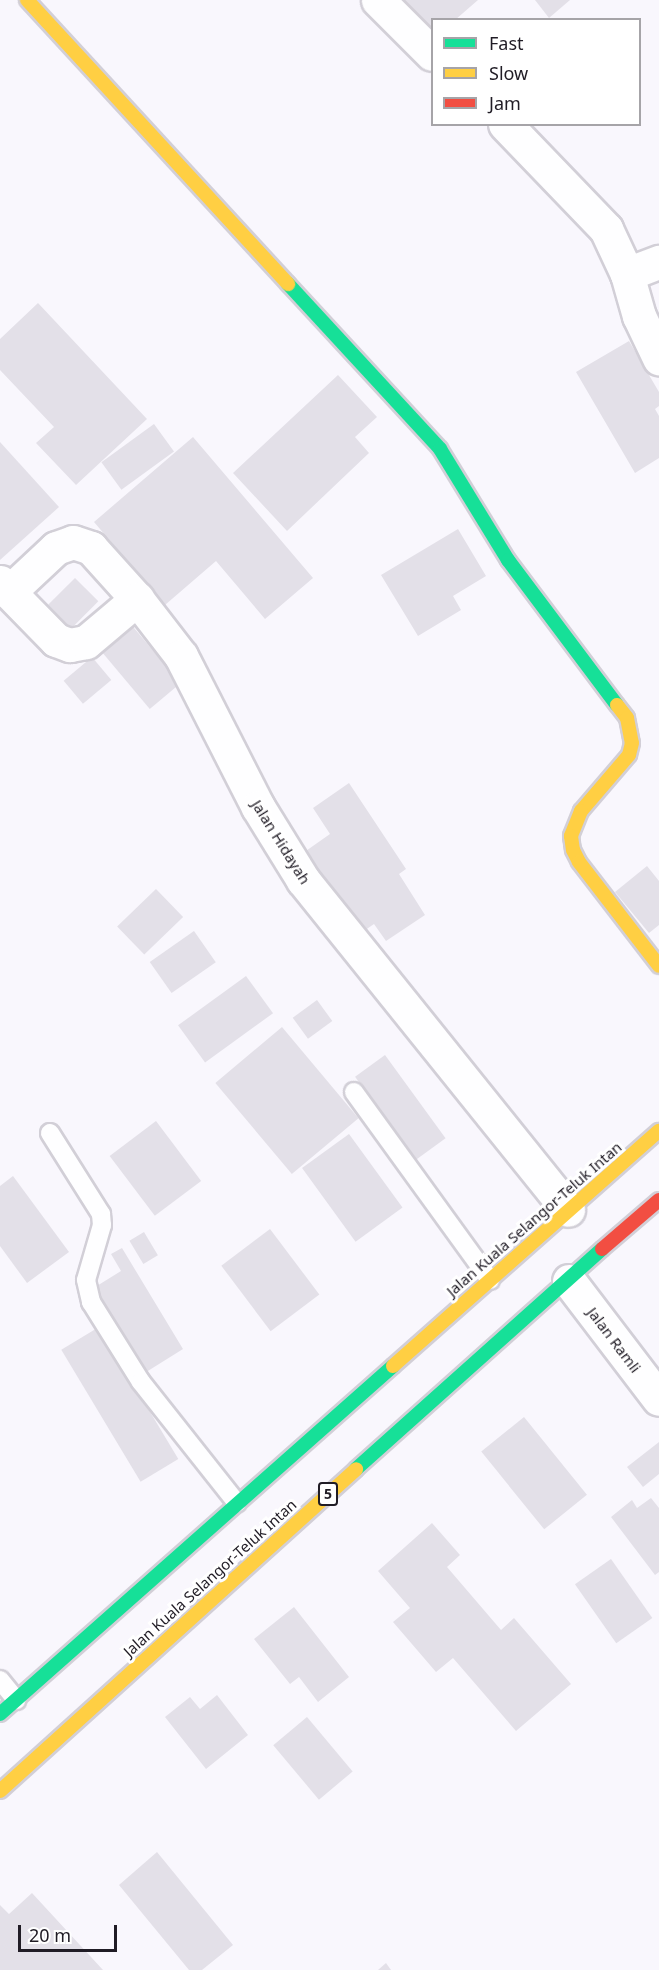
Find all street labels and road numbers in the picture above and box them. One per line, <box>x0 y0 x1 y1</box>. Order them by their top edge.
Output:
street label: Jalan Hidayah <box>248 797 314 887</box>
street label: Jalan Kuala Selangor-Teluk Intan <box>443 1138 625 1300</box>
street label: Jalan Ramli <box>583 1304 645 1376</box>
road number: 5 <box>318 1483 338 1505</box>
street label: Jalan Kuala Selangor-Teluk Intan <box>120 1496 300 1660</box>

